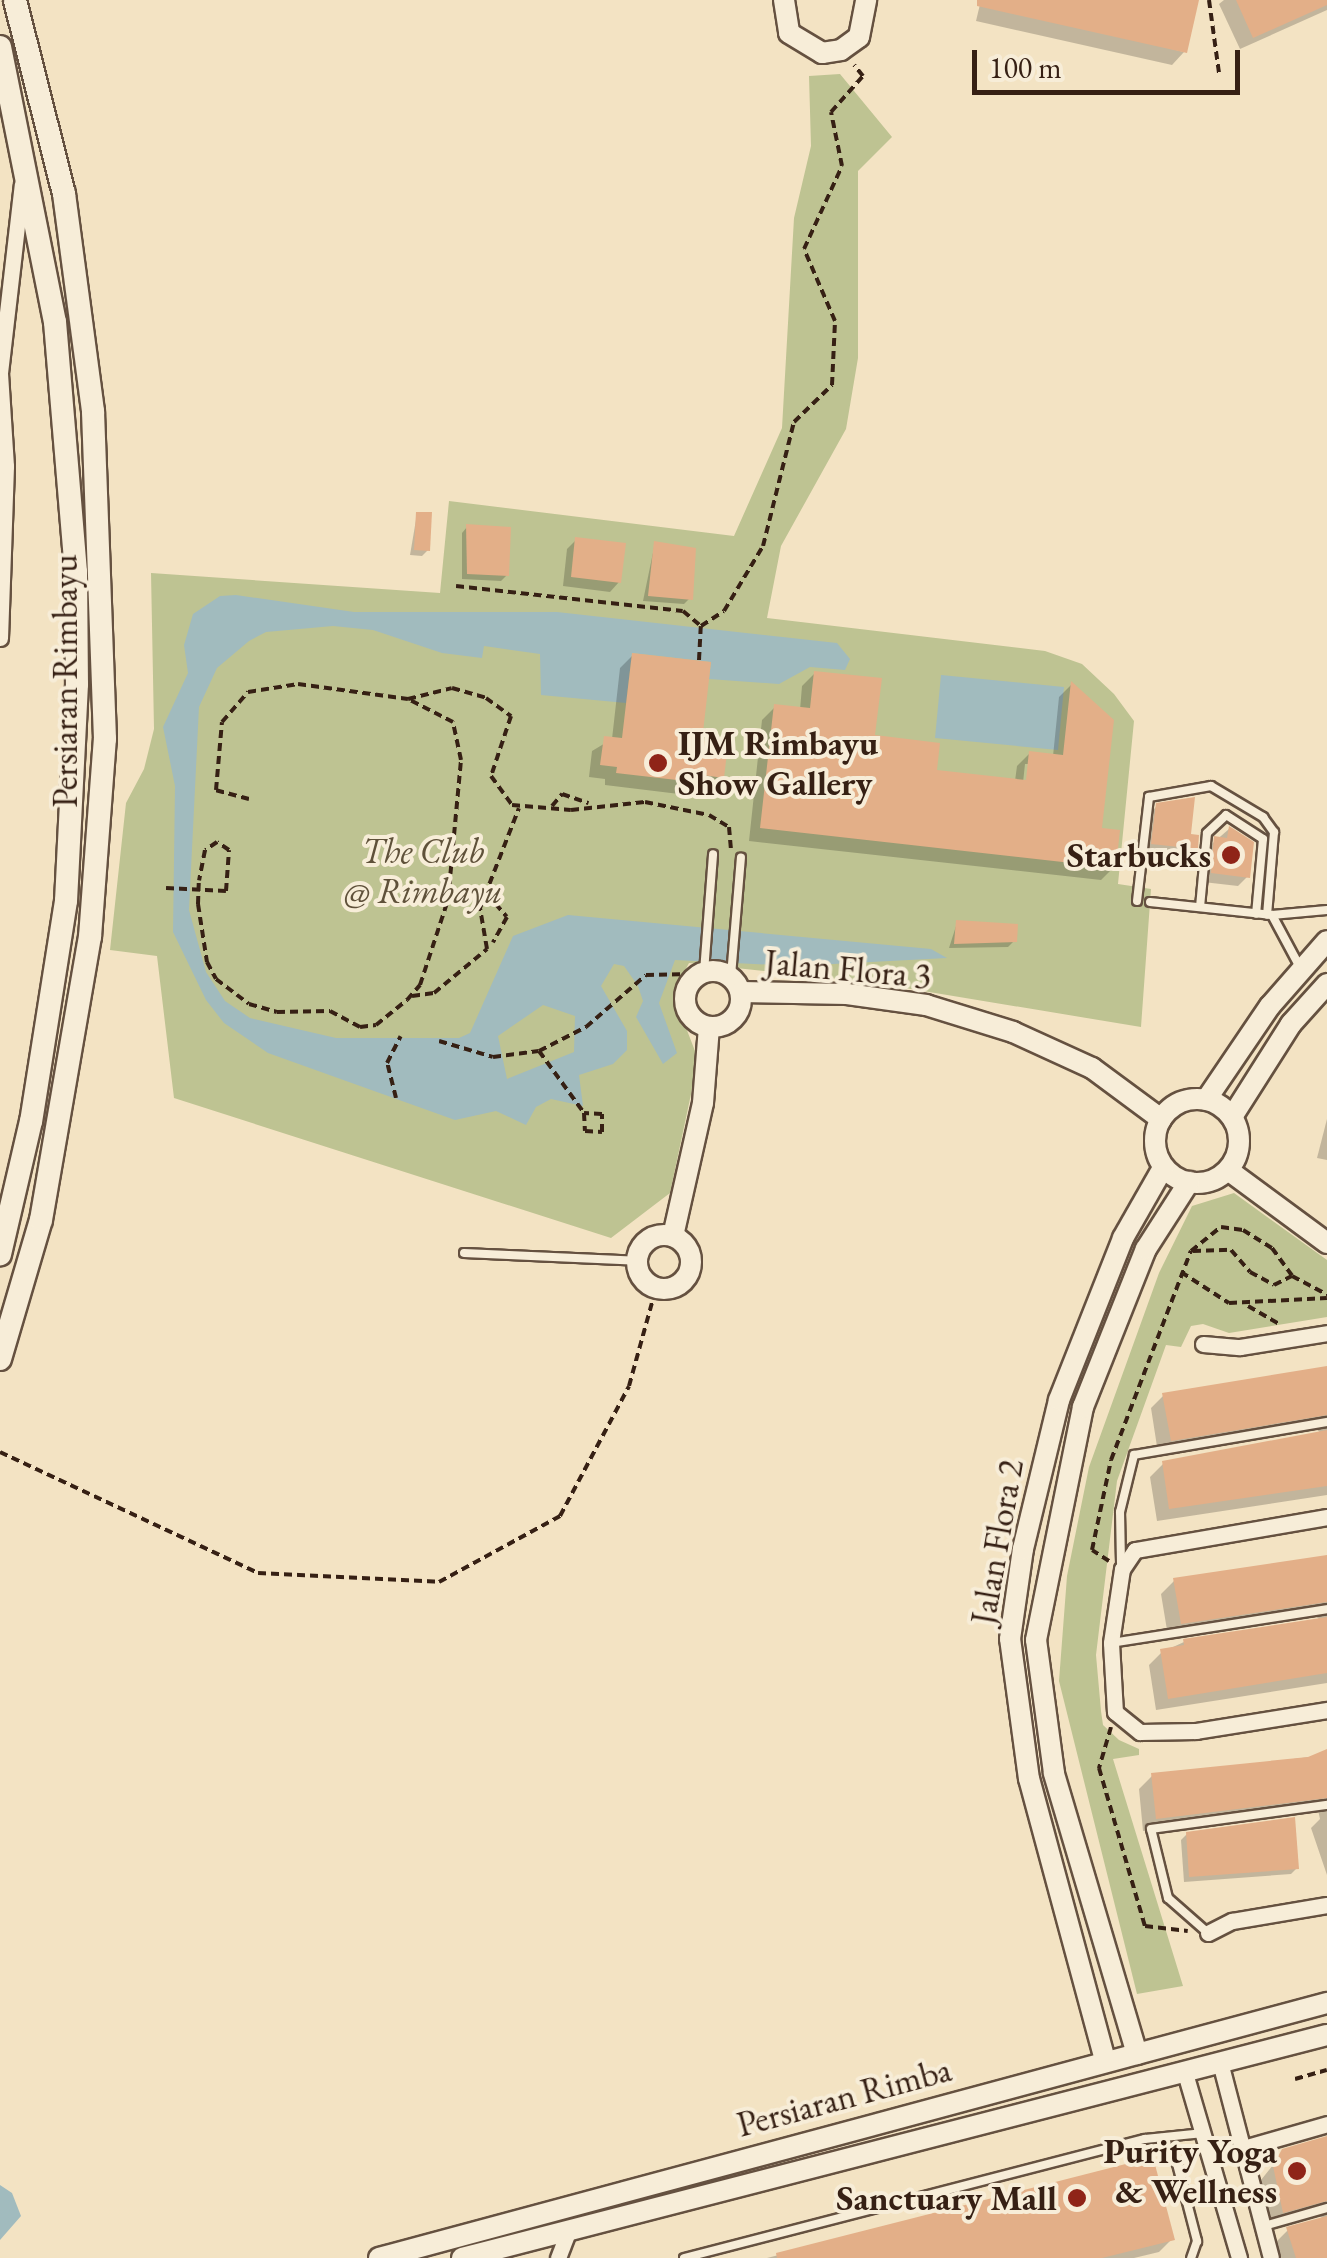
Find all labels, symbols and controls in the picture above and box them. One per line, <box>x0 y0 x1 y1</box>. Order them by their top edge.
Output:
scale bar <box>977 30 1244 92</box>
text: 100 m <box>989 48 1062 87</box>
street label: Persiaran Rimbayu <box>44 554 86 808</box>
place label: IJM Rimbayu Show Gallery <box>678 722 878 804</box>
marker: IJM Rimbayu Show Gallery <box>647 752 669 774</box>
park label: The Club @ Rimbayu <box>344 830 502 912</box>
place label: Starbucks <box>1067 834 1211 876</box>
marker: Starbucks <box>1220 844 1242 866</box>
street label: Jalan Flora 3 <box>763 941 933 997</box>
street label: Jalan Flora 2 <box>962 1456 1032 1628</box>
street label: Persiaran Rimba <box>732 2048 956 2146</box>
place label: Purity Yoga & Wellness <box>1104 2130 1277 2212</box>
marker: Purity Yoga & Wellness <box>1286 2160 1308 2182</box>
place label: Sanctuary Mall <box>836 2177 1057 2219</box>
marker: Sanctuary Mall <box>1066 2187 1088 2209</box>

